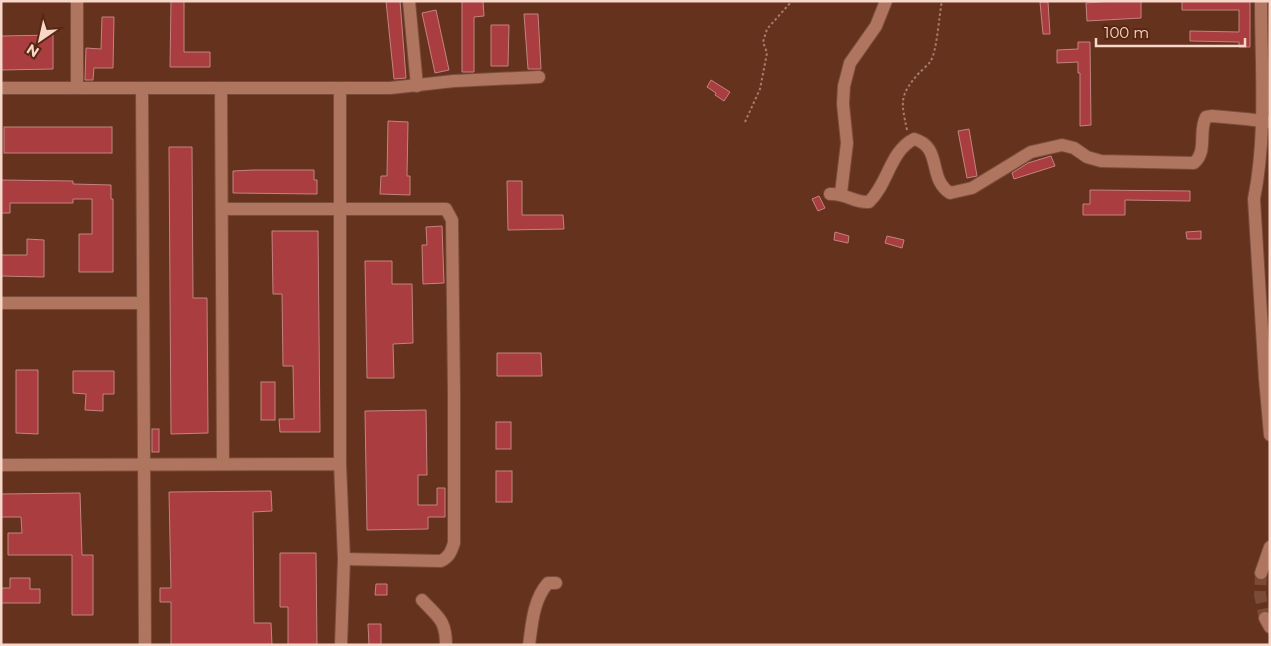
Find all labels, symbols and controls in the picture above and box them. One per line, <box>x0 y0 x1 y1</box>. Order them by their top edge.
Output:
north arrow <box>15 15 65 65</box>
scale bar <box>1096 15 1245 47</box>
text: 100 m <box>1104 23 1149 42</box>
text: N <box>23 40 42 61</box>

